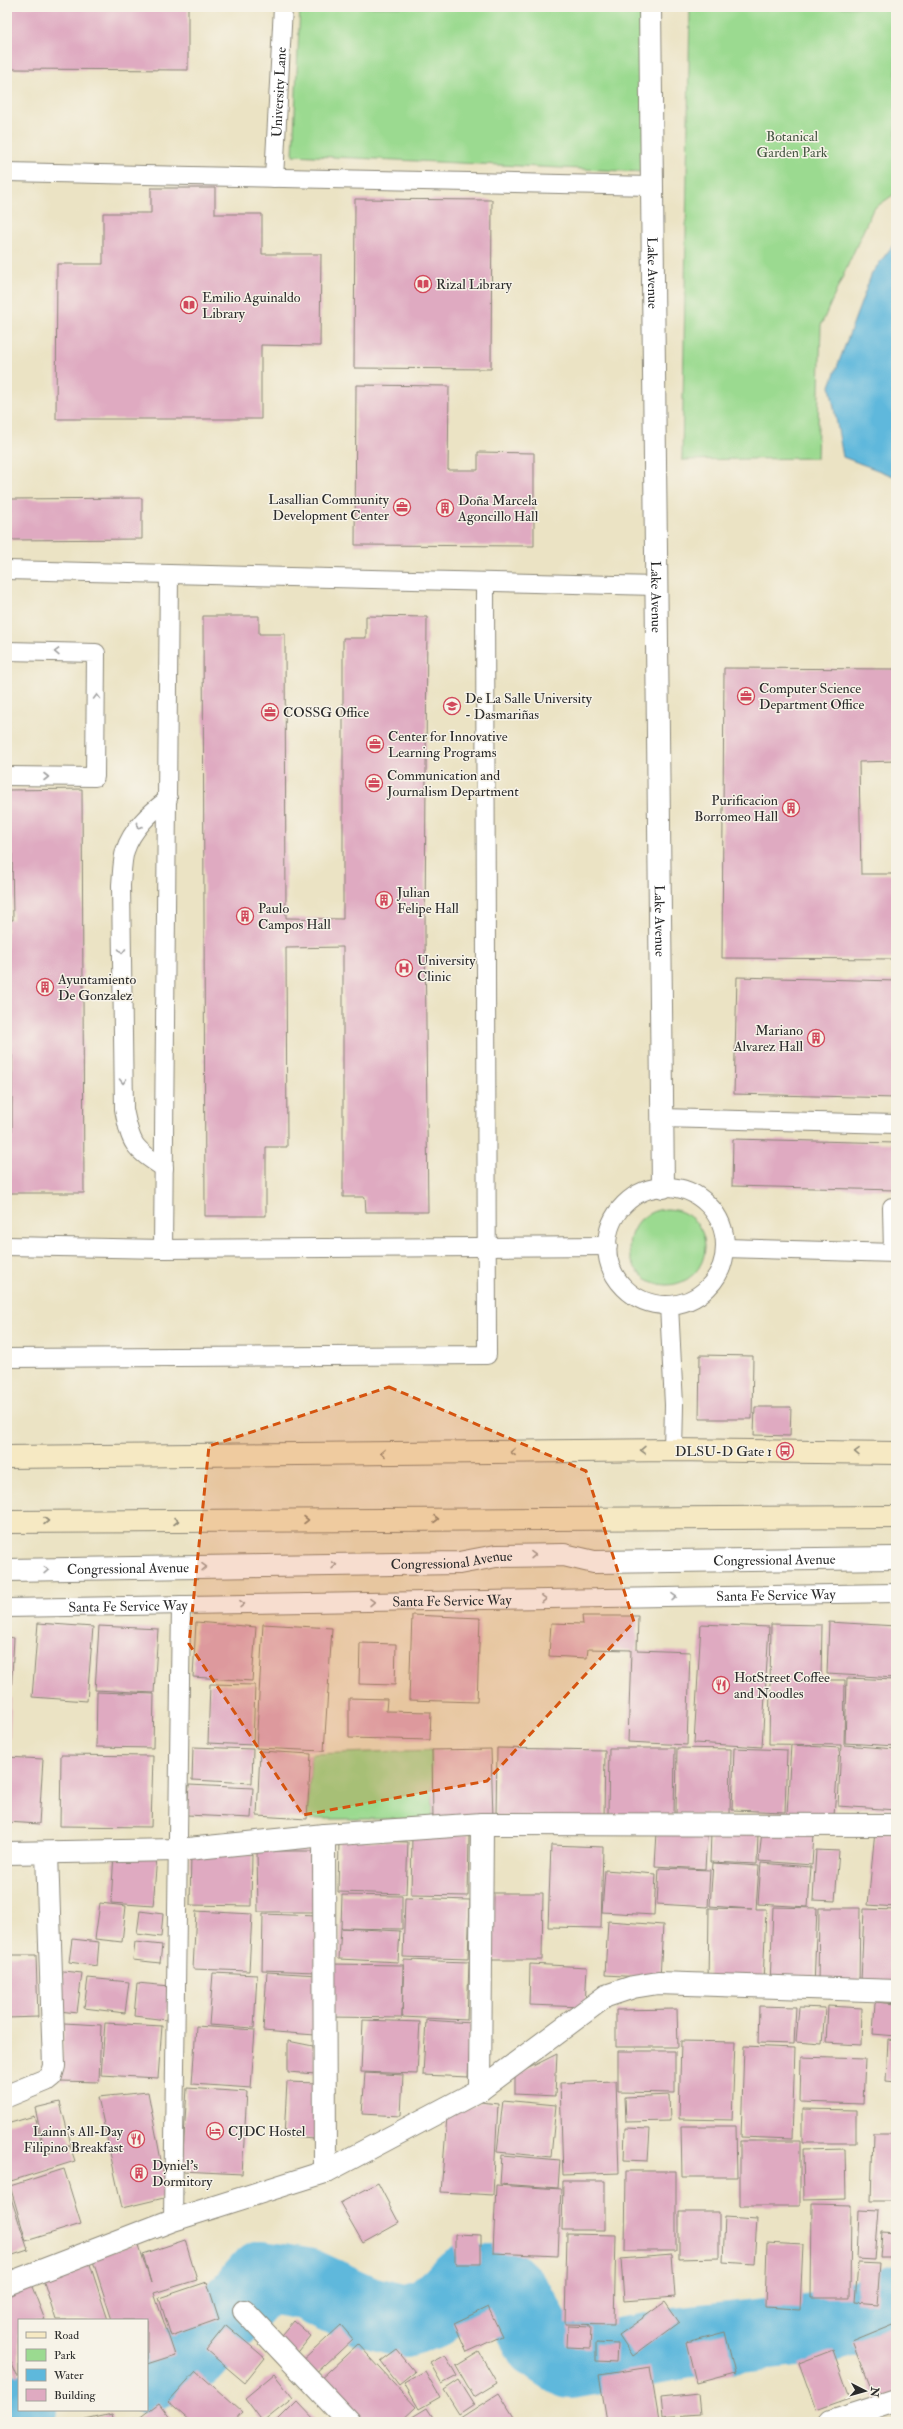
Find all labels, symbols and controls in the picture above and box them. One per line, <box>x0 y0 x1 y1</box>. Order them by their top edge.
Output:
street label: University Lane <box>268 46 289 138</box>
park label: Botanical Garden Park <box>756 128 828 161</box>
street label: Lake Avenue <box>644 237 662 309</box>
library icon: Rizal Library <box>413 274 433 294</box>
place label: Rizal Library <box>436 276 513 294</box>
place label: Emilio Aguinaldo Library <box>202 289 301 323</box>
library icon: Emilio Aguinaldo Library <box>179 295 199 315</box>
place label: Lasallian Community Development Center <box>268 491 390 525</box>
place label: Doña Marcela Agoncillo Hall <box>457 492 539 525</box>
office icon: Lasallian Community Development Center <box>392 497 412 517</box>
building icon: Doña Marcela Agoncillo Hall <box>435 498 455 518</box>
street label: Lake Avenue <box>648 561 665 633</box>
one-way arrow <box>54 648 60 657</box>
place label: Computer Science Department Office <box>759 680 864 714</box>
office icon: Computer Science Department Office <box>736 686 756 706</box>
place label: De La Salle University - Dasmariñas <box>465 690 593 723</box>
one-way arrow <box>93 694 101 700</box>
school or university icon: De La Salle University - Dasmariñas <box>442 696 462 716</box>
office icon: COSSG Office <box>260 702 280 722</box>
place label: COSSG Office <box>283 704 369 721</box>
place label: Center for Innovative Learning Programs <box>388 728 508 761</box>
office icon: Center for Innovative Learning Programs <box>365 734 385 754</box>
place label: Communication and Journalism Department <box>386 767 519 801</box>
one-way arrow <box>43 773 49 781</box>
office icon: Communication and Journalism Department <box>364 773 384 793</box>
place label: Purificacion Borromeo Hall <box>694 792 778 825</box>
building icon: Purificacion Borromeo Hall <box>781 798 801 818</box>
one-way arrow <box>137 821 144 828</box>
place label: Julian Felipe Hall <box>396 884 459 918</box>
street label: Lake Avenue <box>651 885 669 957</box>
building icon: Julian Felipe Hall <box>374 890 394 910</box>
place label: Paulo Campos Hall <box>258 900 331 934</box>
building icon: Paulo Campos Hall <box>235 906 255 926</box>
one-way arrow <box>118 948 126 954</box>
place label: University Clinic <box>417 952 476 985</box>
hospital icon: University Clinic <box>394 958 414 978</box>
place label: Ayuntamiento De Gonzalez <box>57 971 136 1004</box>
building icon: Ayuntamiento De Gonzalez <box>35 977 55 997</box>
place label: Mariano Alvarez Hall <box>733 1022 803 1055</box>
building icon: Mariano Alvarez Hall <box>806 1028 826 1048</box>
one-way arrow <box>119 1078 128 1084</box>
bus stop icon: DLSU-D Gate 1 <box>775 1441 795 1461</box>
place label: DLSU-D Gate 1 <box>675 1443 772 1460</box>
one-way arrow <box>640 1446 646 1454</box>
one-way arrow <box>510 1447 516 1456</box>
one-way arrow <box>854 1448 860 1456</box>
one-way arrow <box>380 1449 386 1457</box>
one-way arrow <box>433 1515 439 1523</box>
one-way arrow <box>303 1516 309 1524</box>
one-way arrow <box>43 1517 49 1525</box>
one-way arrow <box>173 1517 179 1525</box>
street label: Congressional Avenue <box>391 1547 513 1573</box>
street label: Congressional Avenue <box>713 1550 836 1569</box>
one-way arrow <box>530 1551 536 1559</box>
street label: Congressional Avenue <box>67 1559 189 1578</box>
one-way arrow <box>331 1561 337 1569</box>
one-way arrow <box>201 1563 207 1571</box>
one-way arrow <box>43 1565 49 1574</box>
street label: Santa Fe Service Way <box>716 1586 837 1605</box>
street label: Santa Fe Service Way <box>392 1591 513 1610</box>
one-way arrow <box>671 1593 677 1601</box>
one-way arrow <box>541 1595 547 1603</box>
street label: Santa Fe Service Way <box>68 1596 189 1615</box>
one-way arrow <box>369 1598 375 1606</box>
one-way arrow <box>239 1600 245 1608</box>
place label: HotStreet Coffee and Noodles <box>734 1669 830 1702</box>
restaurant icon: HotStreet Coffee and Noodles <box>711 1675 731 1695</box>
hotel icon: CJDC Hostel <box>205 2121 225 2141</box>
place label: Lainn's All-Day Filipino Breakfast <box>24 2123 124 2157</box>
place label: CJDC Hostel <box>228 2123 306 2140</box>
restaurant icon: Lainn's All-Day Filipino Breakfast <box>126 2129 146 2149</box>
place label: Dyniel's Dormitory <box>152 2157 213 2191</box>
building icon: Dyniel's Dormitory <box>129 2163 149 2183</box>
legend <box>18 2319 148 2411</box>
text: Road <box>54 2328 79 2343</box>
text: Park <box>54 2348 76 2363</box>
text: Water <box>53 2368 84 2383</box>
north arrow <box>845 2371 885 2411</box>
text: N <box>867 2385 882 2399</box>
text: Building <box>54 2388 97 2403</box>

